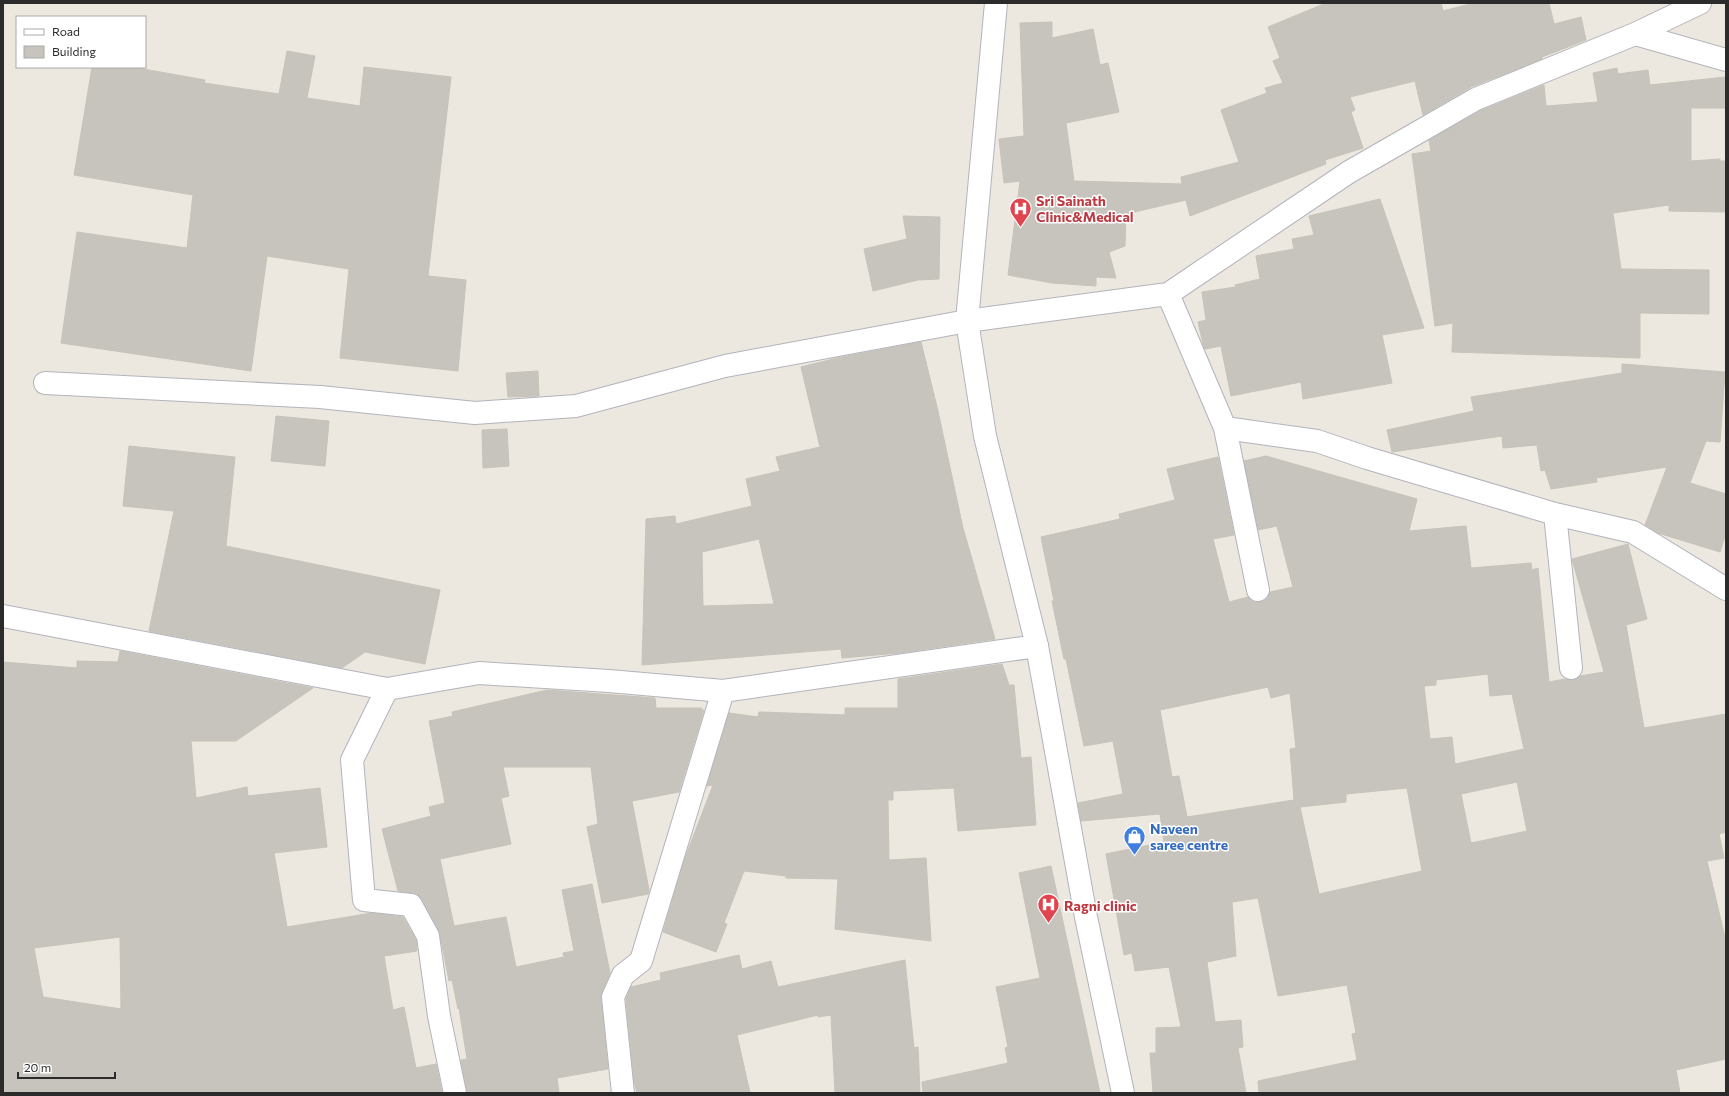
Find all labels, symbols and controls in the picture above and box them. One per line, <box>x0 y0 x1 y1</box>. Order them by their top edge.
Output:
legend <box>16 16 146 68</box>
text: Road <box>52 24 80 38</box>
text: Building <box>52 44 96 58</box>
place label: Sri Sainath Clinic&Medical <box>1036 192 1134 225</box>
hospital icon: Sri Sainath Clinic&Medical <box>1008 195 1034 228</box>
place label: Naveen saree centre <box>1150 820 1228 853</box>
shop icon: Naveen saree centre <box>1122 823 1148 856</box>
hospital icon: Ragni clinic <box>1035 892 1061 925</box>
place label: Ragni clinic <box>1064 897 1137 914</box>
scale bar <box>18 1054 115 1080</box>
text: 20 m <box>24 1060 51 1074</box>

